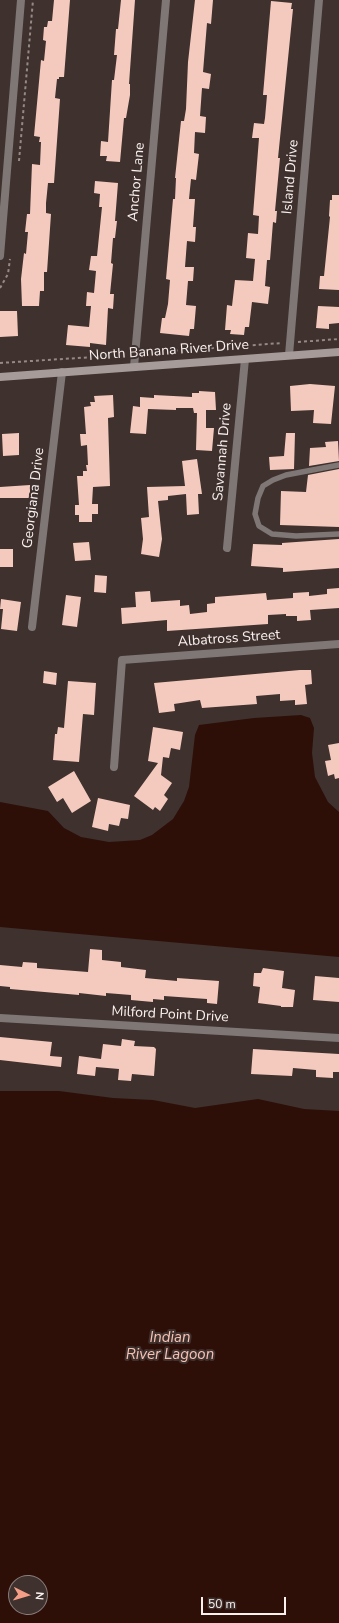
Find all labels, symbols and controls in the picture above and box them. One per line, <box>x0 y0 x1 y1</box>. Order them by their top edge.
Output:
street label: Island Drive <box>279 139 303 215</box>
street label: Anchor Lane <box>125 142 149 222</box>
street label: North Banana River Drive <box>89 337 249 365</box>
street label: Savannah Drive <box>210 402 236 502</box>
street label: Georgiana Drive <box>19 447 49 549</box>
street label: Albatross Street <box>177 627 281 651</box>
street label: Milford Point Drive <box>111 1004 229 1026</box>
water label: Indian River Lagoon <box>126 1329 214 1364</box>
north arrow <box>8 1575 48 1615</box>
scale bar <box>203 1589 288 1615</box>
text: N <box>32 1591 47 1601</box>
text: 50 m <box>208 1596 236 1612</box>

